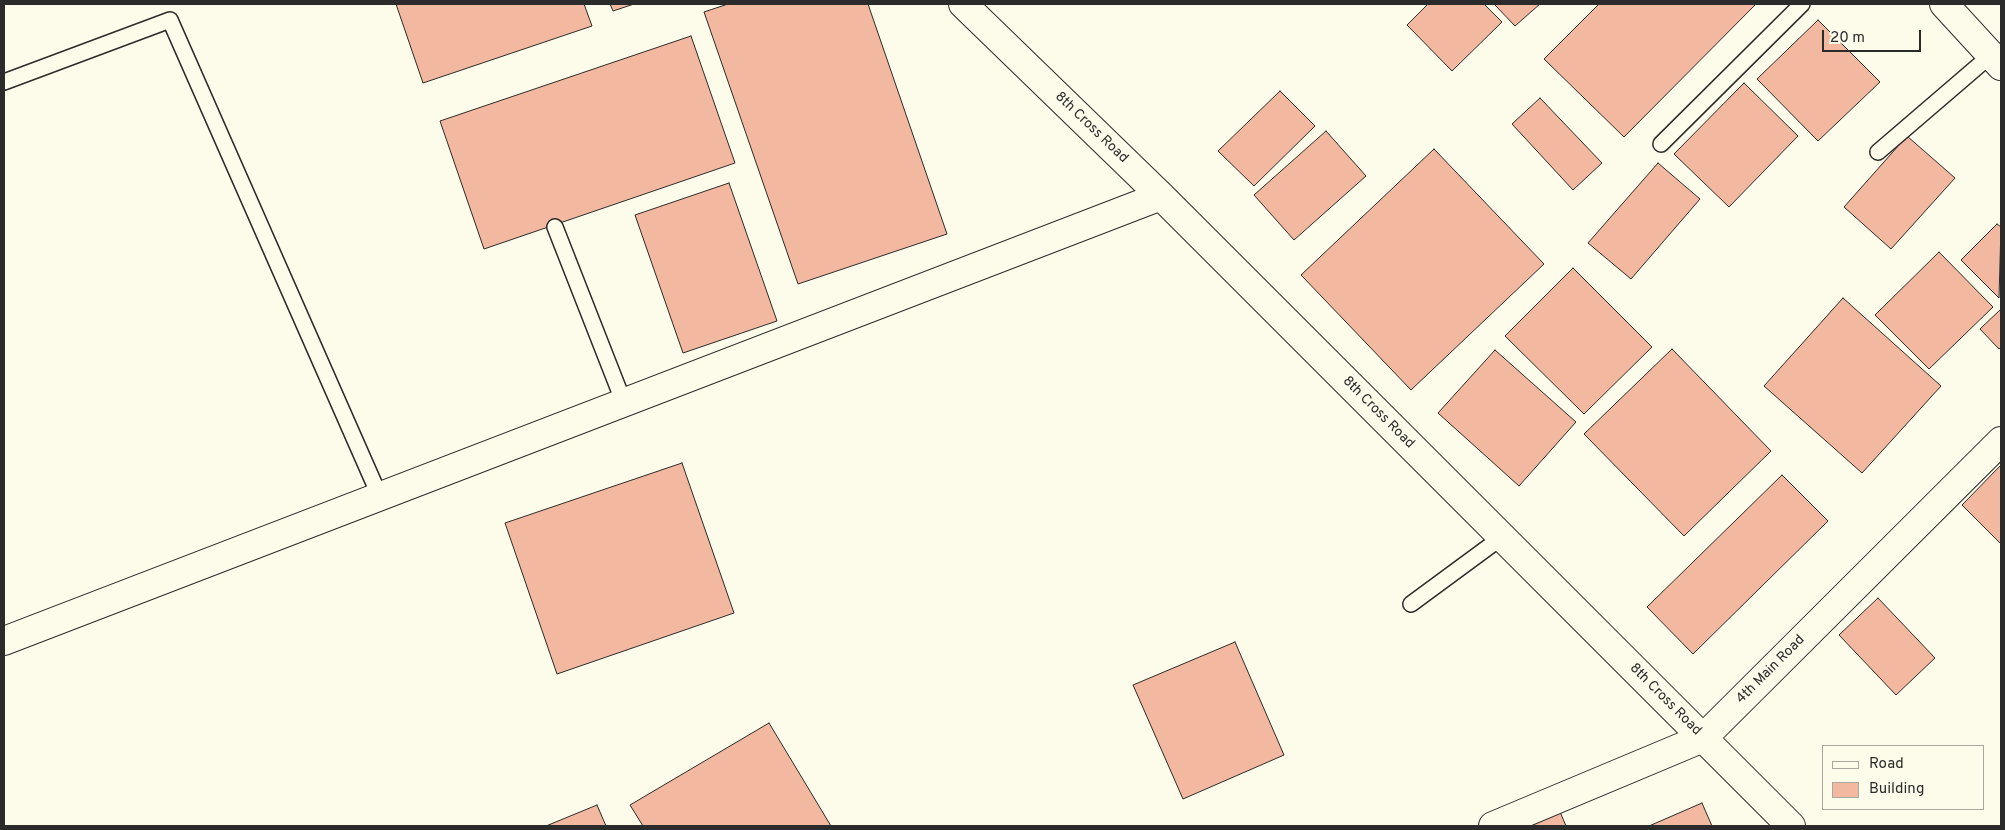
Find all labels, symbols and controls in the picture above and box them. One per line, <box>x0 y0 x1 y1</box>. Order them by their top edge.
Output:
scale bar <box>1825 20 1924 52</box>
text: 20 m <box>1830 29 1865 48</box>
street label: 8th Cross Road <box>1051 89 1131 167</box>
street label: 8th Cross Road <box>1338 373 1418 453</box>
street label: 4th Main Road <box>1733 632 1809 708</box>
street label: 8th Cross Road <box>1625 660 1705 740</box>
legend <box>1822 745 1985 810</box>
text: Road <box>1869 755 1904 774</box>
text: Building <box>1869 780 1924 799</box>

